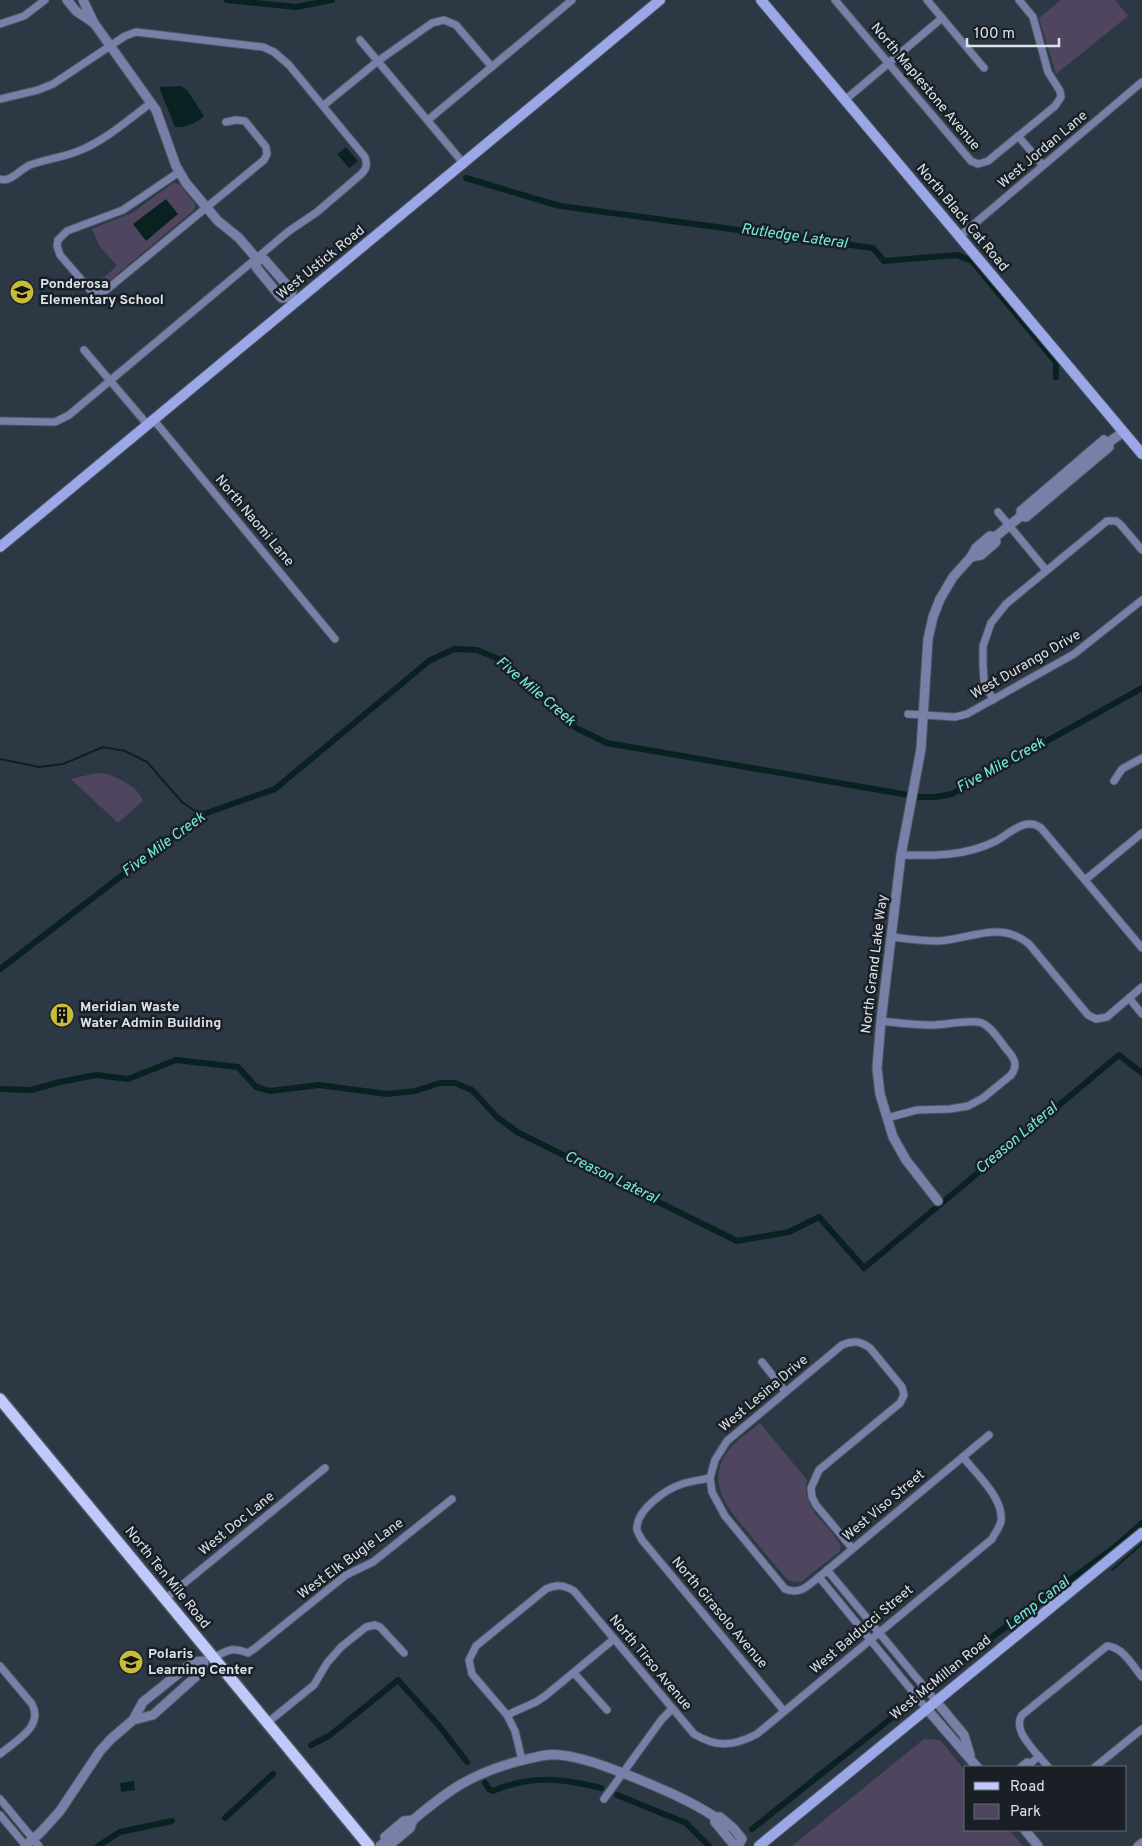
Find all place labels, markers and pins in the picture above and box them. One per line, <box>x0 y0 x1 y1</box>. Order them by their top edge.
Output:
place label: Ponderosa Elementary School <box>40 276 164 309</box>
school or university icon: Ponderosa Elementary School <box>9 279 35 305</box>
place label: Meridian Waste Water Admin Building <box>80 999 221 1032</box>
building icon: Meridian Waste Water Admin Building <box>49 1002 75 1028</box>
place label: Polaris Learning Center <box>148 1646 253 1679</box>
school or university icon: Polaris Learning Center <box>118 1649 144 1675</box>

